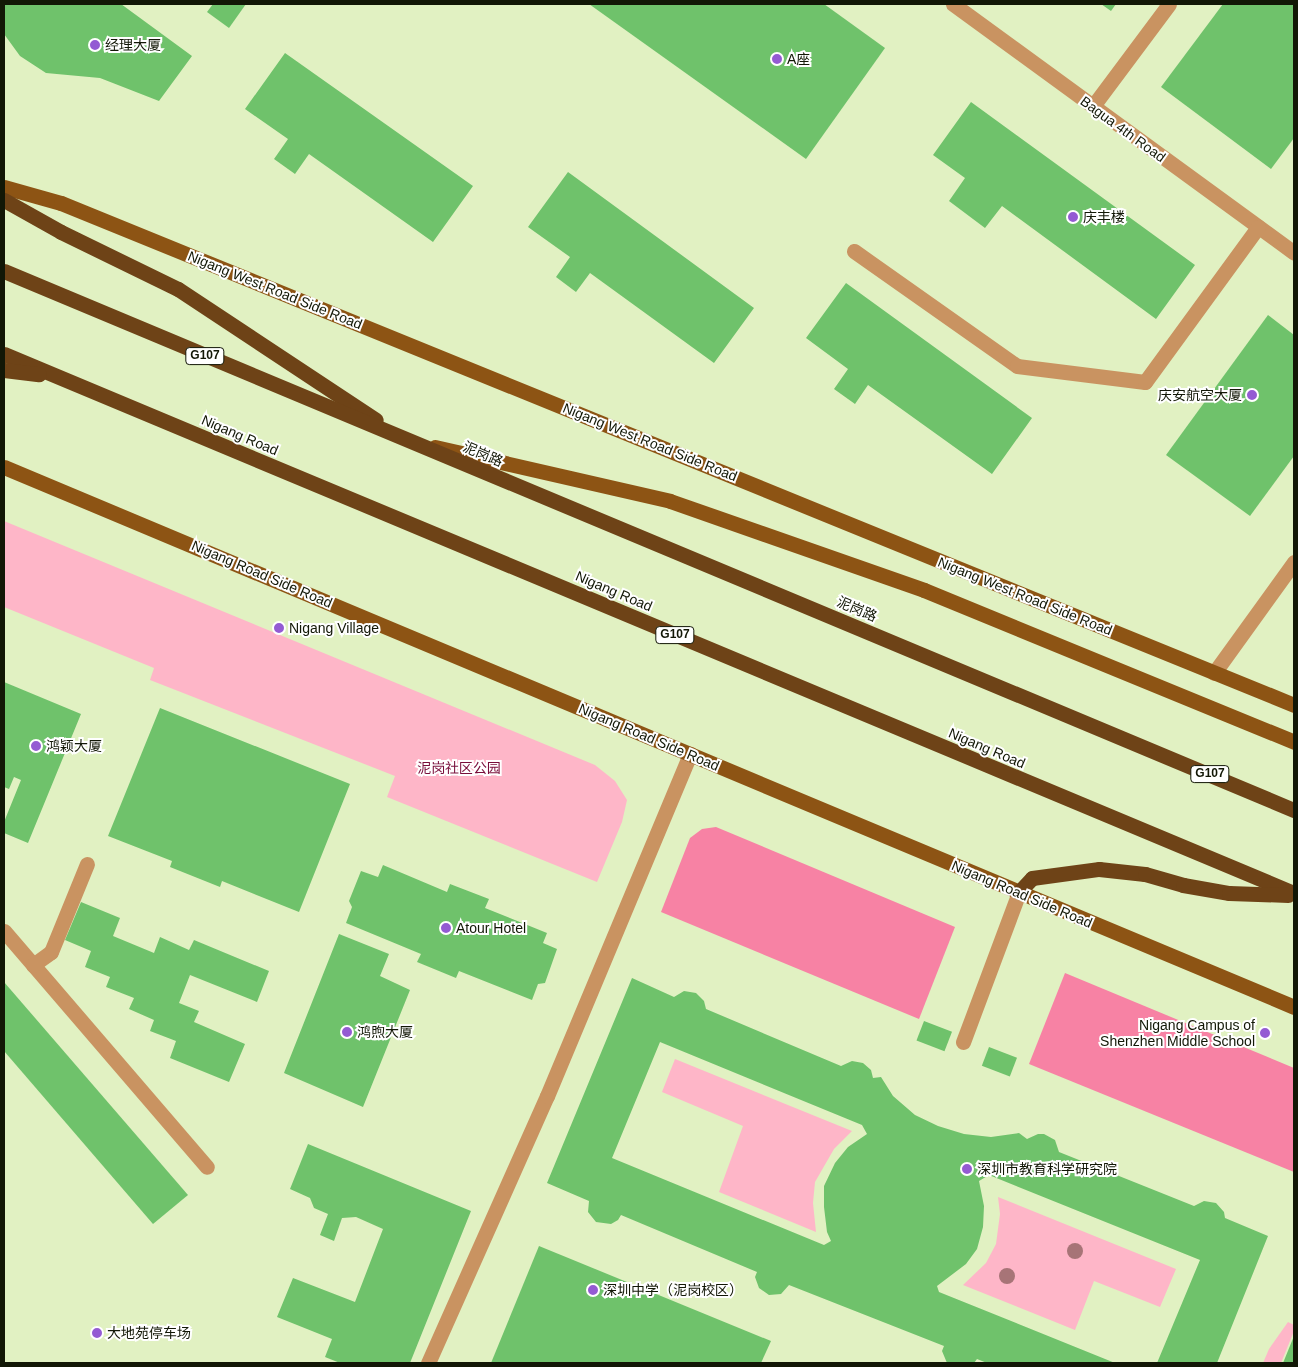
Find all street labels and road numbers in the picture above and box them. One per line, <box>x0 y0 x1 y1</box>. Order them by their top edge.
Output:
street label: Bagua 4th Road <box>1077 92 1169 166</box>
street label: Nigang West Road Side Road <box>185 247 365 333</box>
road number: G107 <box>185 346 225 366</box>
street label: Nigang West Road Side Road <box>560 399 740 485</box>
street label: Nigang Road <box>199 411 281 459</box>
street label: 泥岗路 <box>460 438 506 470</box>
street label: Nigang Road Side Road <box>189 537 335 611</box>
street label: Nigang West Road Side Road <box>935 553 1115 639</box>
street label: Nigang Road <box>573 567 655 615</box>
street label: 泥岗路 <box>834 593 880 625</box>
road number: G107 <box>655 626 695 644</box>
street label: Nigang Road Side Road <box>576 700 722 774</box>
street label: Nigang Road <box>946 724 1028 772</box>
road number: G107 <box>1190 764 1230 784</box>
street label: Nigang Road Side Road <box>949 857 1095 931</box>

